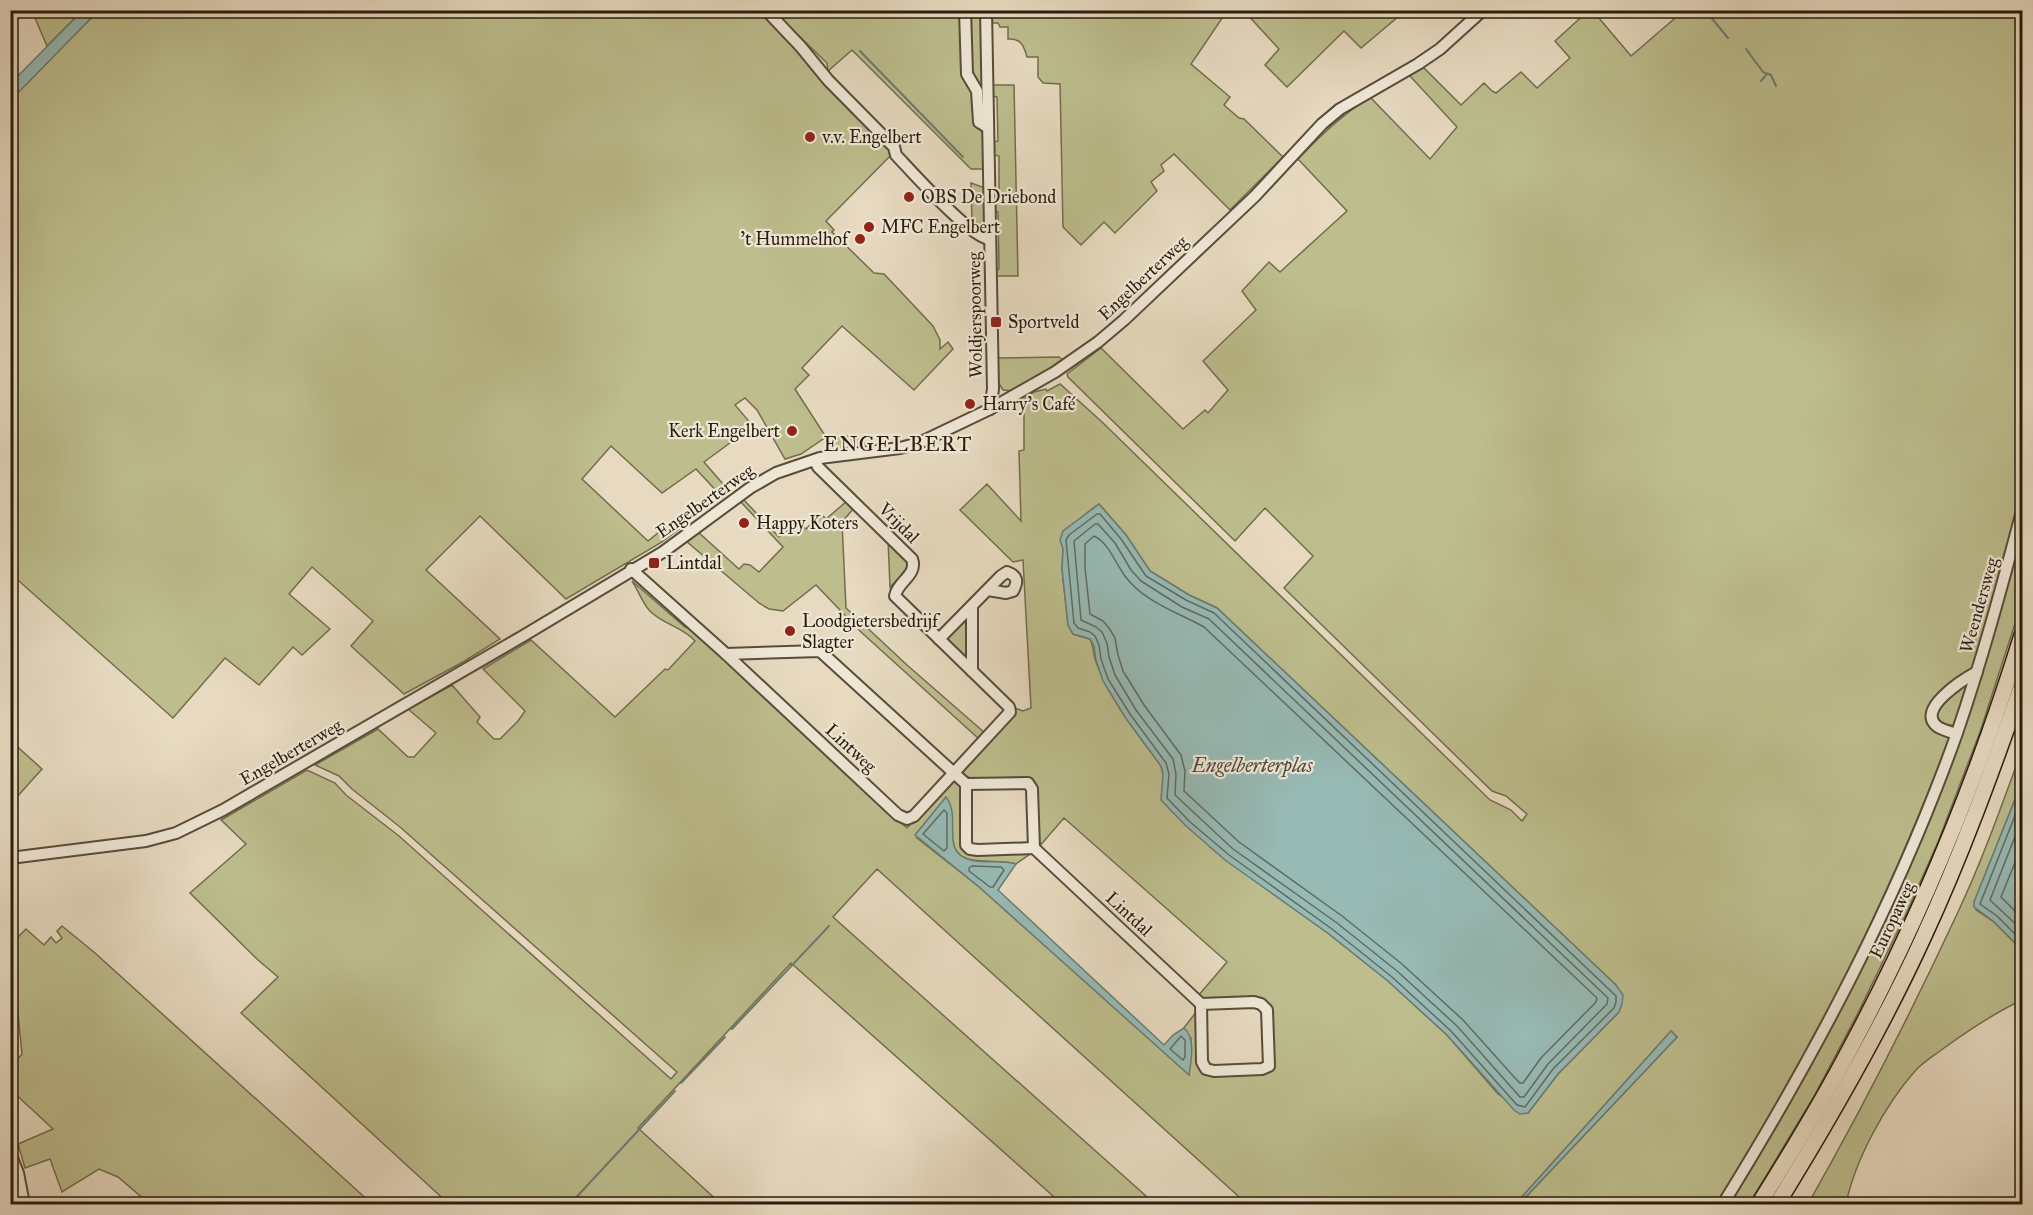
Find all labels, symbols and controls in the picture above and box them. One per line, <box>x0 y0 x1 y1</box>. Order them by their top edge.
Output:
place label: v.v. Engelbert <box>821 126 922 149</box>
marker: v.v. Engelbert <box>803 130 817 144</box>
place label: OBS De Driebond <box>921 186 1056 208</box>
marker: OBS De Driebond <box>902 190 916 204</box>
place label: MFC Engelbert <box>881 216 1001 239</box>
marker: MFC Engelbert <box>862 220 876 234</box>
place label: 't Hummelhof <box>741 228 851 250</box>
street label: Engelberterweg <box>1094 230 1194 326</box>
marker: 't Hummelhof <box>853 232 867 246</box>
street label: Woldjerspoorweg <box>963 251 988 378</box>
place label: Sportveld <box>1008 311 1079 333</box>
marker: Sportveld <box>989 315 1003 329</box>
place label: Harry's Café <box>982 393 1076 415</box>
marker: Harry's Café <box>963 397 977 411</box>
place label: Kerk Engelbert <box>668 420 781 443</box>
marker: Kerk Engelbert <box>785 424 799 438</box>
district label: ENGELBERT <box>823 431 973 457</box>
street label: Engelberterweg <box>652 459 759 544</box>
street label: Vrijdal <box>873 497 924 548</box>
place label: Happy Koters <box>756 512 858 534</box>
marker: Happy Koters <box>737 516 751 530</box>
place label: Lintdal <box>666 552 722 574</box>
street label: Weendersweg <box>1955 554 2004 656</box>
marker: Lintdal <box>647 556 661 570</box>
place label: Loodgietersbedrijf Slagter <box>802 610 941 654</box>
marker: Loodgietersbedrijf Slagter <box>783 624 797 638</box>
street label: Engelberterweg <box>236 714 347 791</box>
street label: Lintweg <box>820 719 882 778</box>
water label: Engelberterplas <box>1190 753 1314 778</box>
street label: Europaweg <box>1865 877 1921 962</box>
street label: Lintdal <box>1101 887 1157 941</box>

